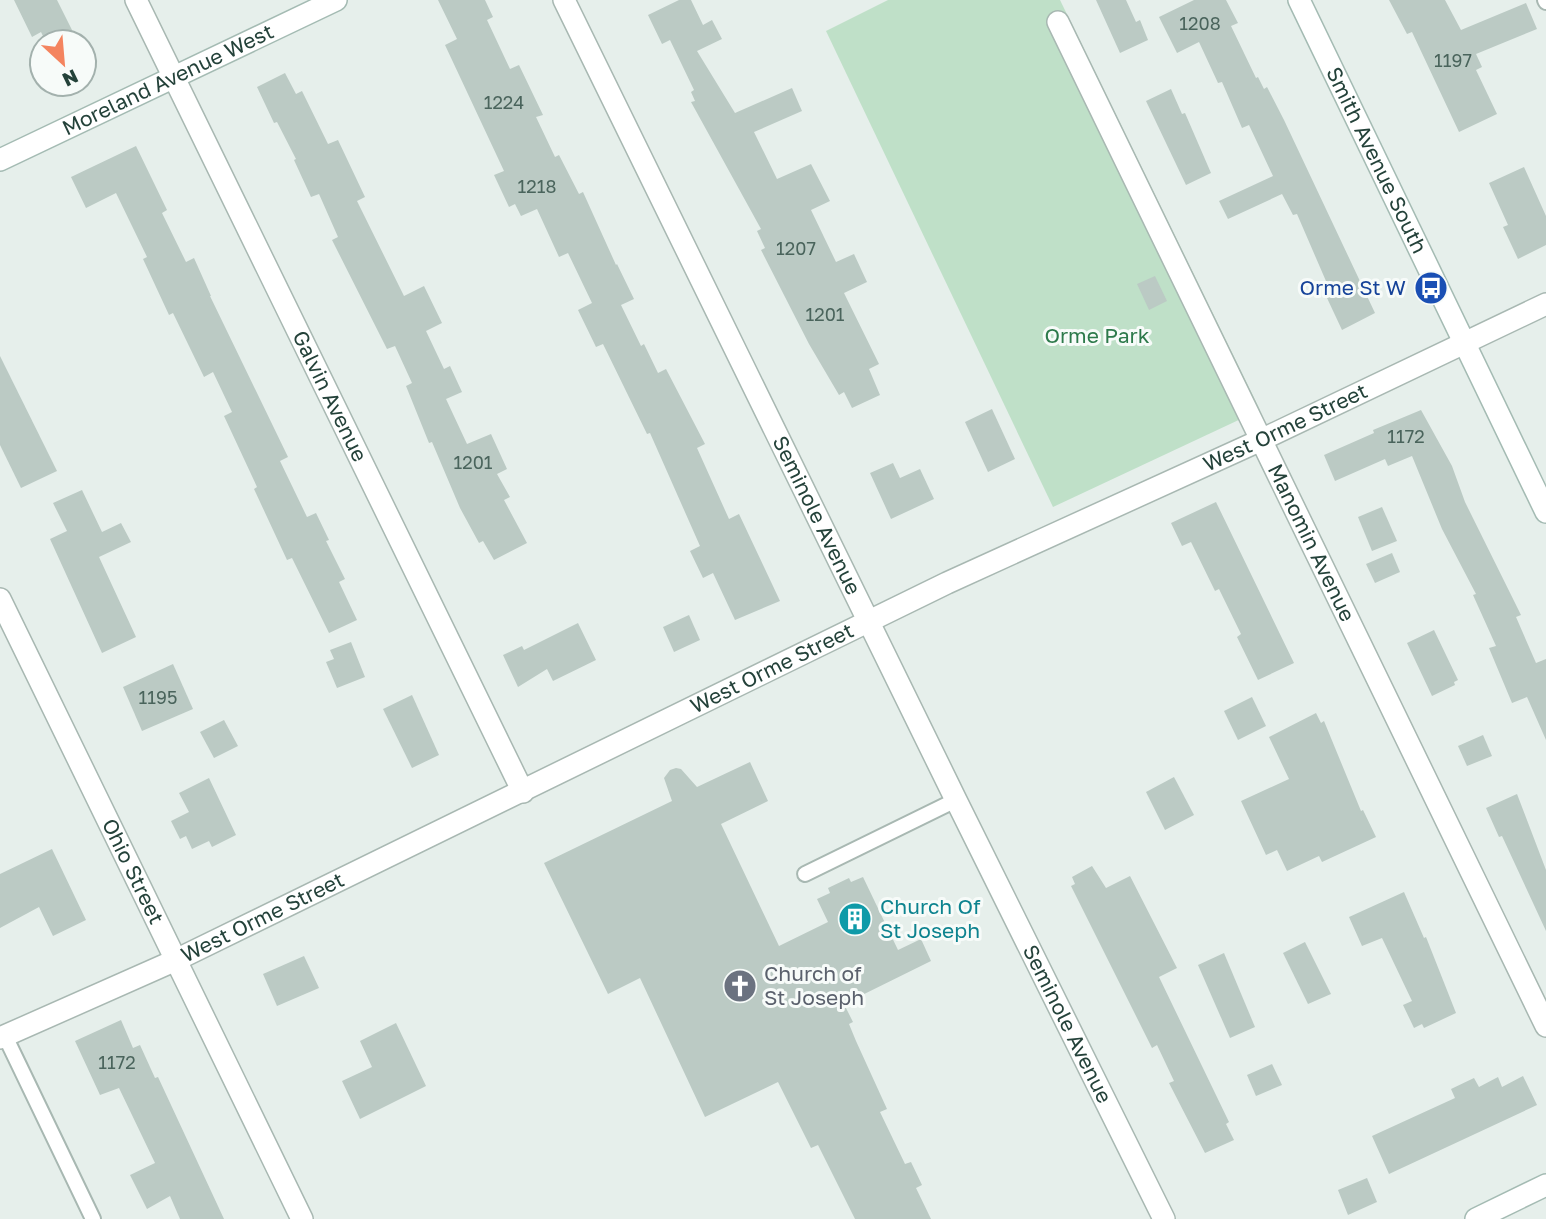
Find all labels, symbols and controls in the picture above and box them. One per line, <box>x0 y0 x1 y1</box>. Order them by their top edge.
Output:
house number: 1208 <box>1179 12 1221 34</box>
street label: Moreland Avenue West <box>58 18 277 141</box>
north arrow <box>28 28 98 98</box>
house number: 1197 <box>1434 49 1472 71</box>
street label: Smith Avenue South <box>1321 62 1433 257</box>
text: N <box>59 65 82 92</box>
house number: 1224 <box>484 91 524 113</box>
house number: 1218 <box>518 175 556 197</box>
house number: 1207 <box>776 237 816 259</box>
bus stop icon: Orme St W <box>1412 269 1450 307</box>
place label: Orme St W <box>1299 274 1406 300</box>
house number: 1201 <box>805 303 845 325</box>
park label: Orme Park <box>1044 322 1150 348</box>
street label: Galvin Avenue <box>287 326 374 466</box>
street label: West Orme Street <box>1199 377 1371 477</box>
house number: 1172 <box>1387 425 1425 447</box>
street label: Seminole Avenue <box>768 431 867 599</box>
house number: 1201 <box>453 451 493 473</box>
street label: Manomin Avenue <box>1263 459 1361 625</box>
street label: West Orme Street <box>686 617 857 718</box>
house number: 1195 <box>139 686 177 708</box>
street label: Ohio Street <box>97 814 170 928</box>
street label: West Orme Street <box>176 866 348 968</box>
place label: Church Of St Joseph <box>880 893 981 943</box>
building icon: Church Of St Joseph <box>836 900 874 938</box>
street label: Seminole Avenue <box>1018 940 1118 1107</box>
place label: Church of St Joseph <box>764 960 864 1010</box>
church icon: Church of St Joseph <box>721 967 759 1005</box>
house number: 1172 <box>98 1051 136 1073</box>

